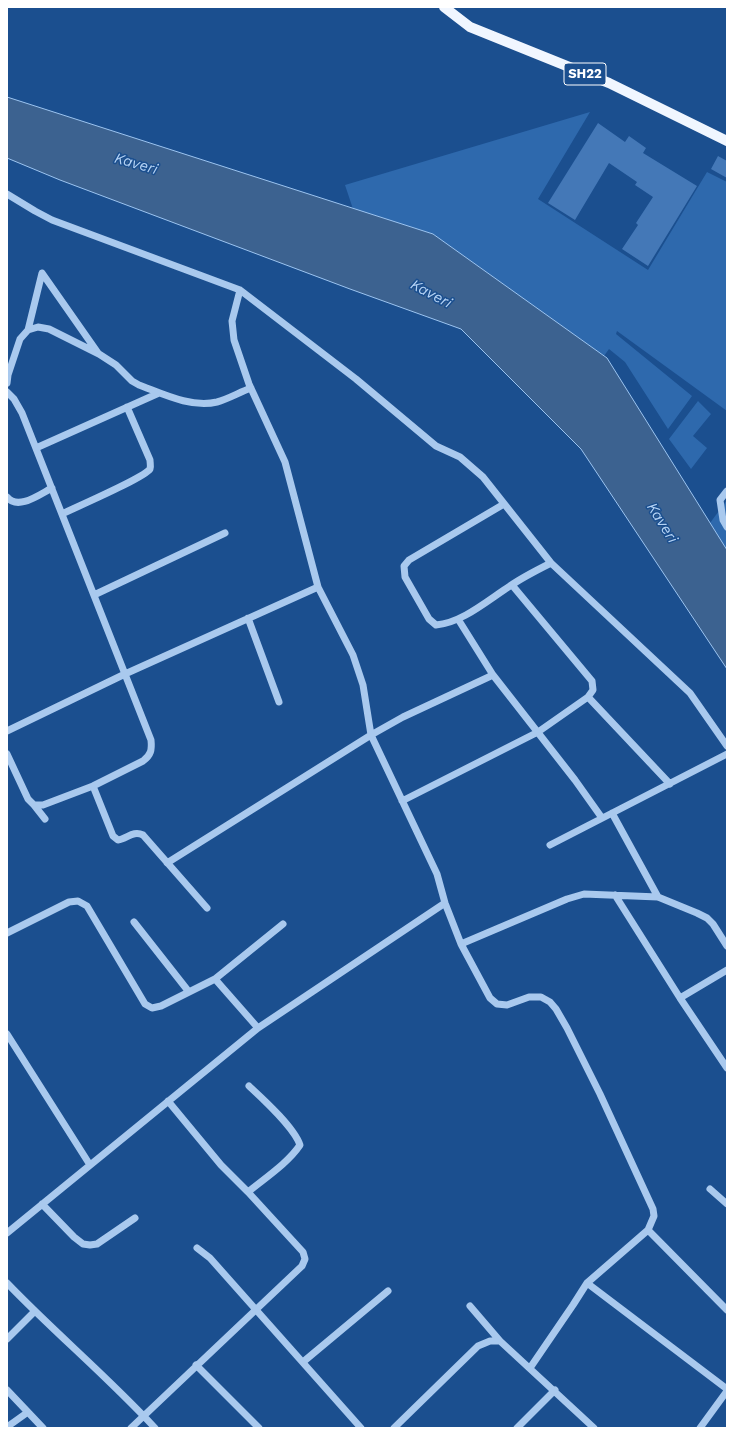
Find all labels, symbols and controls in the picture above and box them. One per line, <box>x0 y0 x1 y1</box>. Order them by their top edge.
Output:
road number: SH22 <box>564 63 606 85</box>
water label: Kaveri <box>112 149 160 179</box>
water label: Kaveri <box>407 276 455 312</box>
water label: Kaveri <box>643 500 681 546</box>

